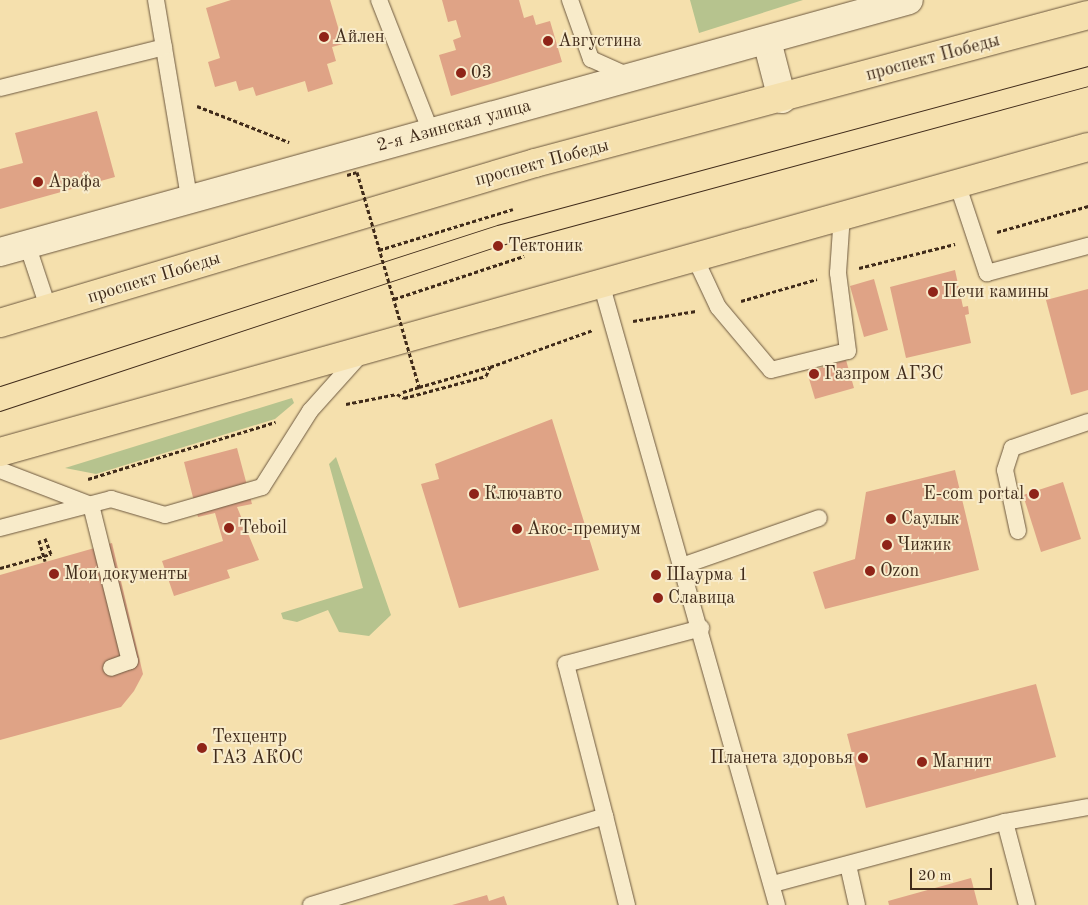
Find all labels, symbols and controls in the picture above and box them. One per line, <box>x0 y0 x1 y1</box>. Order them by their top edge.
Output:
place label: Айлен <box>334 26 385 48</box>
place label: Августина <box>558 30 642 52</box>
street label: проспект Победы <box>864 30 1002 86</box>
marker: Айлен <box>318 31 330 43</box>
marker: Августина <box>542 35 554 47</box>
place label: 03 <box>471 62 492 84</box>
marker: 03 <box>455 67 467 79</box>
street label: 2-я Азинская улица <box>374 95 534 157</box>
street label: проспект Победы <box>473 135 611 191</box>
place label: Арафа <box>48 171 101 193</box>
marker: Арафа <box>32 176 44 188</box>
place label: Тектоник <box>508 235 583 257</box>
marker: Тектоник <box>492 240 504 252</box>
street label: проспект Победы <box>85 248 223 308</box>
place label: Печи камины <box>943 281 1049 303</box>
marker: Печи камины <box>927 286 939 298</box>
place label: Газпром АГЗС <box>824 363 944 385</box>
marker: Газпром АГЗС <box>808 368 820 380</box>
place label: Ключавто <box>484 483 562 505</box>
place label: E-com portal <box>923 483 1024 505</box>
marker: Ключавто <box>468 488 480 500</box>
marker: E-com portal <box>1028 488 1040 500</box>
place label: Саулык <box>901 508 960 530</box>
marker: Саулык <box>885 513 897 525</box>
place label: Teboil <box>239 517 287 539</box>
place label: Акос-премиум <box>527 518 641 540</box>
marker: Teboil <box>223 522 235 534</box>
marker: Акос-премиум <box>511 523 523 535</box>
place label: Чижик <box>897 534 952 556</box>
marker: Чижик <box>881 539 893 551</box>
place label: Ozon <box>880 560 919 582</box>
place label: Мои документы <box>64 563 188 585</box>
place label: Шаурма 1 <box>666 564 748 586</box>
marker: Ozon <box>864 565 876 577</box>
marker: Мои документы <box>48 568 60 580</box>
marker: Шаурма 1 <box>650 569 662 581</box>
place label: Славица <box>668 587 735 609</box>
marker: Славица <box>652 592 664 604</box>
place label: Техцентр ГАЗ АКОС <box>212 727 303 770</box>
marker: Техцентр ГАЗ АКОС <box>196 742 208 754</box>
place label: Планета здоровья <box>710 747 853 769</box>
place label: Магнит <box>932 751 992 773</box>
marker: Планета здоровья <box>857 752 869 764</box>
marker: Магнит <box>916 756 928 768</box>
scale bar <box>913 858 996 890</box>
text: 20 m <box>918 869 952 884</box>

